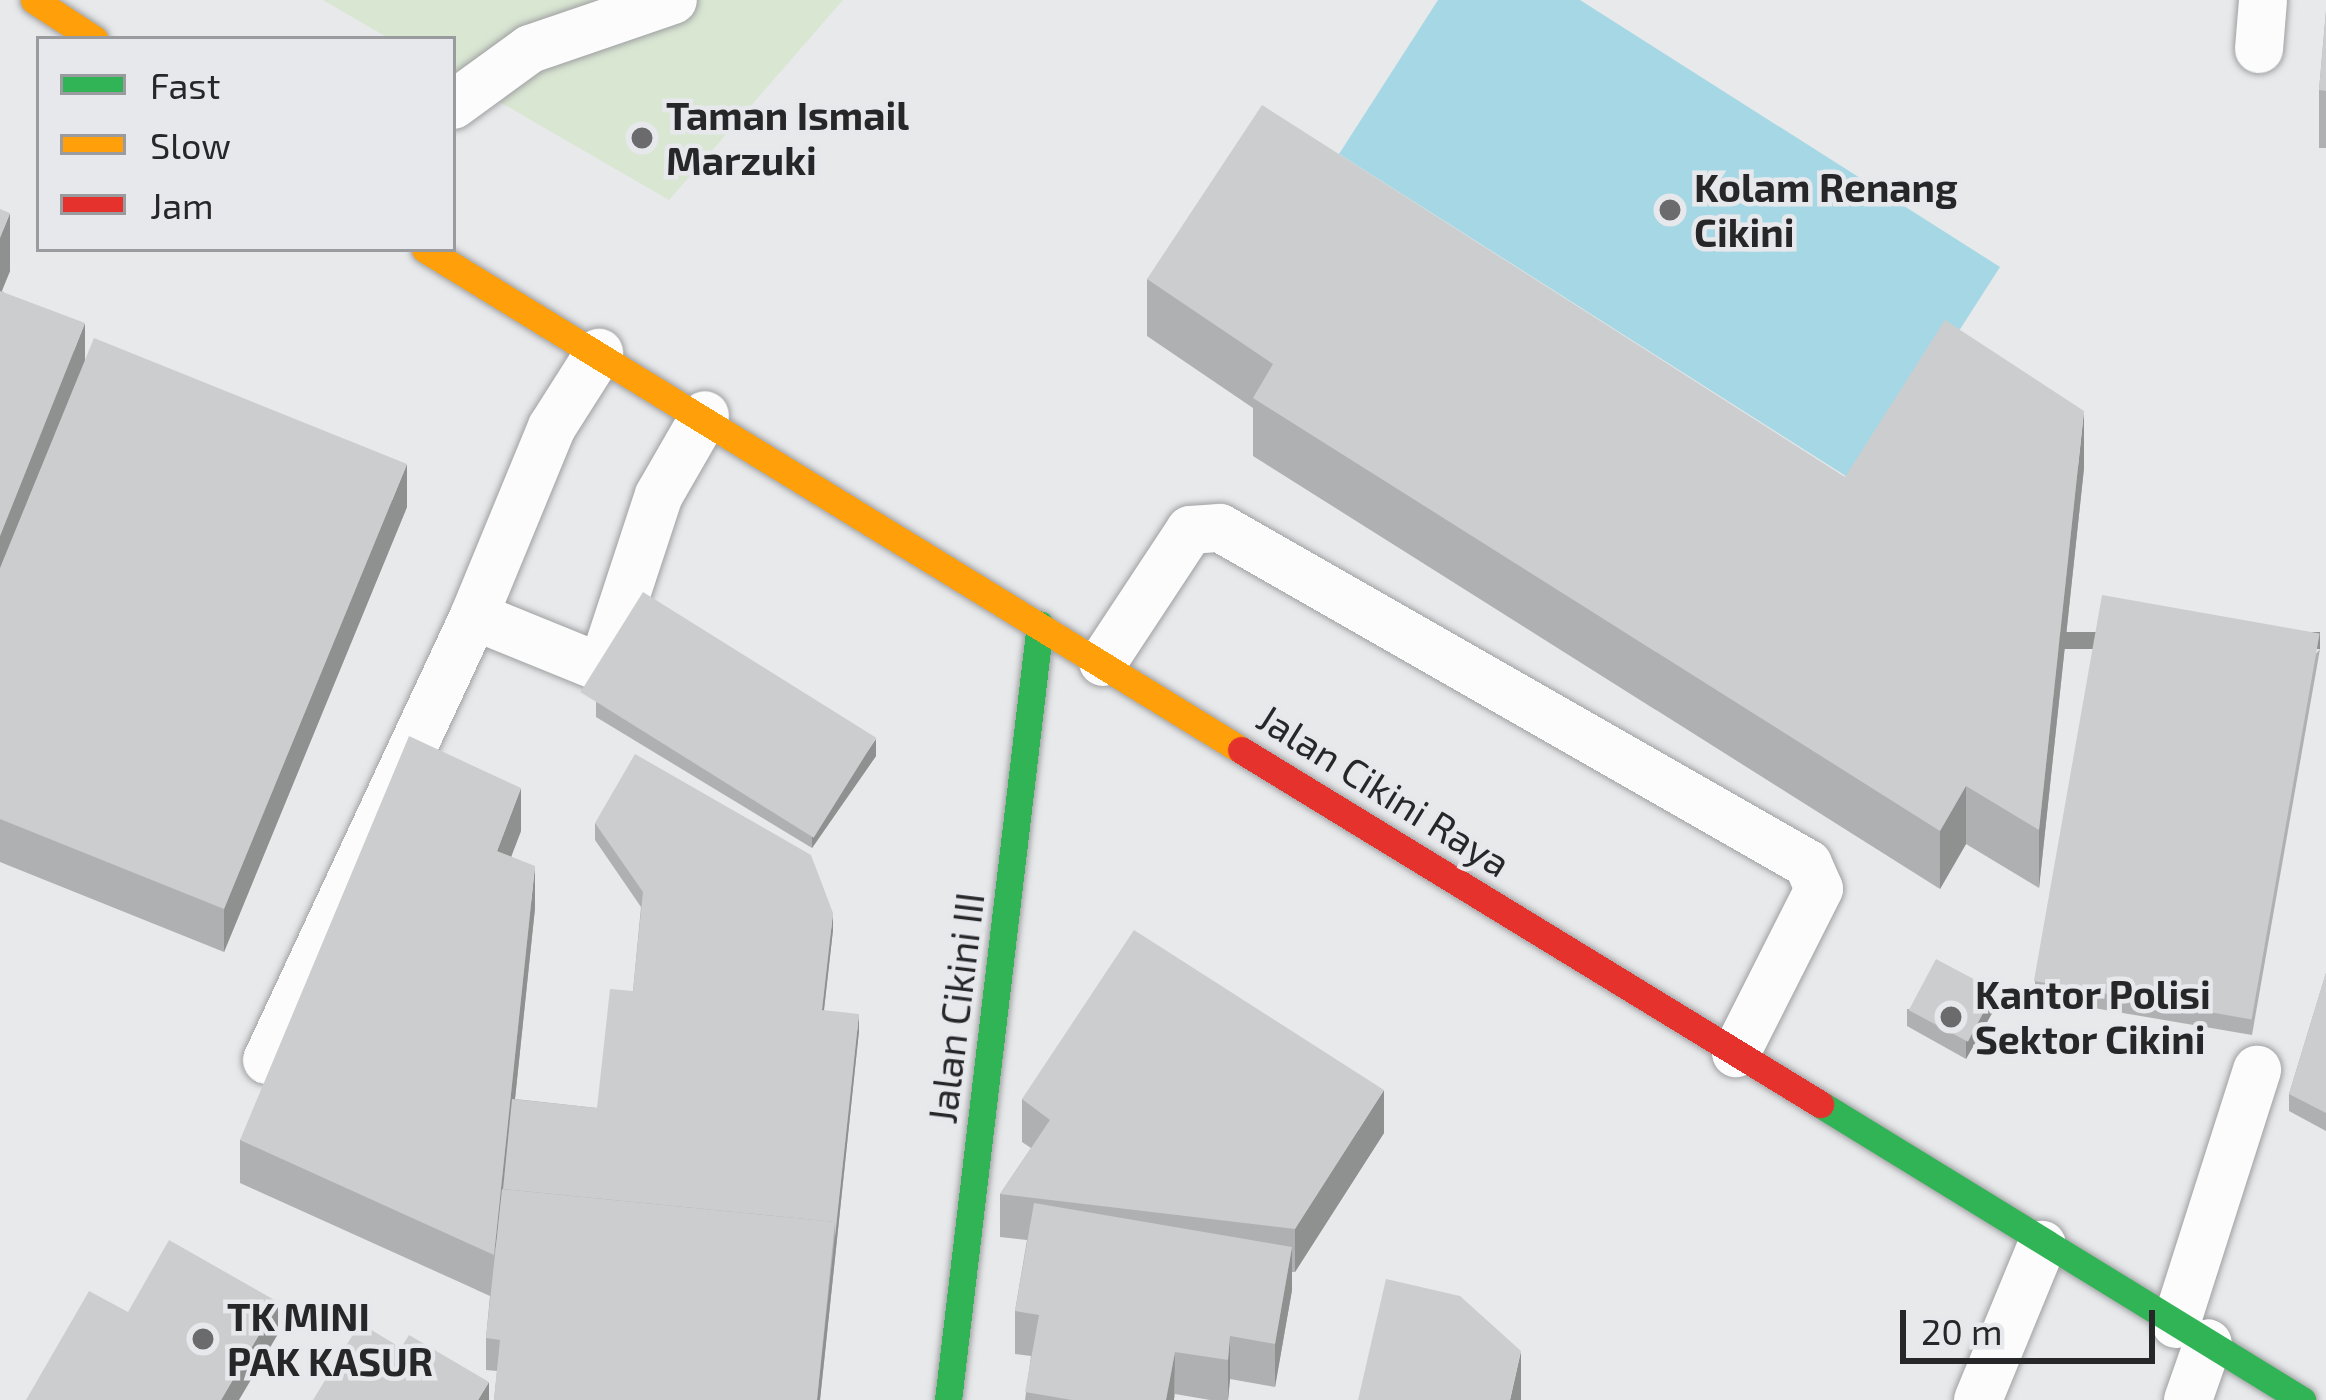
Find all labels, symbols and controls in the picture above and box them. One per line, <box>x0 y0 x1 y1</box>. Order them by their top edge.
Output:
legend <box>36 36 456 252</box>
text: Fast <box>150 63 220 106</box>
place label: Taman Ismail Marzuki <box>666 93 909 184</box>
text: Slow <box>150 123 231 166</box>
marker: Taman Ismail Marzuki <box>629 125 655 151</box>
place label: Kolam Renang Cikini <box>1694 165 1958 256</box>
text: Jam <box>150 183 214 226</box>
marker: Kolam Renang Cikini <box>1657 197 1683 223</box>
street label: Jalan Cikini Raya <box>1249 694 1519 886</box>
street label: Jalan Cikini III <box>919 890 993 1126</box>
place label: Kantor Polisi Sektor Cikini <box>1975 972 2211 1063</box>
marker: Kantor Polisi Sektor Cikini <box>1938 1004 1964 1030</box>
scale bar <box>1906 1286 2161 1360</box>
place label: TK MINI PAK KASUR <box>227 1294 433 1385</box>
text: 20 m <box>1921 1309 2003 1352</box>
marker: TK MINI PAK KASUR <box>190 1326 216 1352</box>

